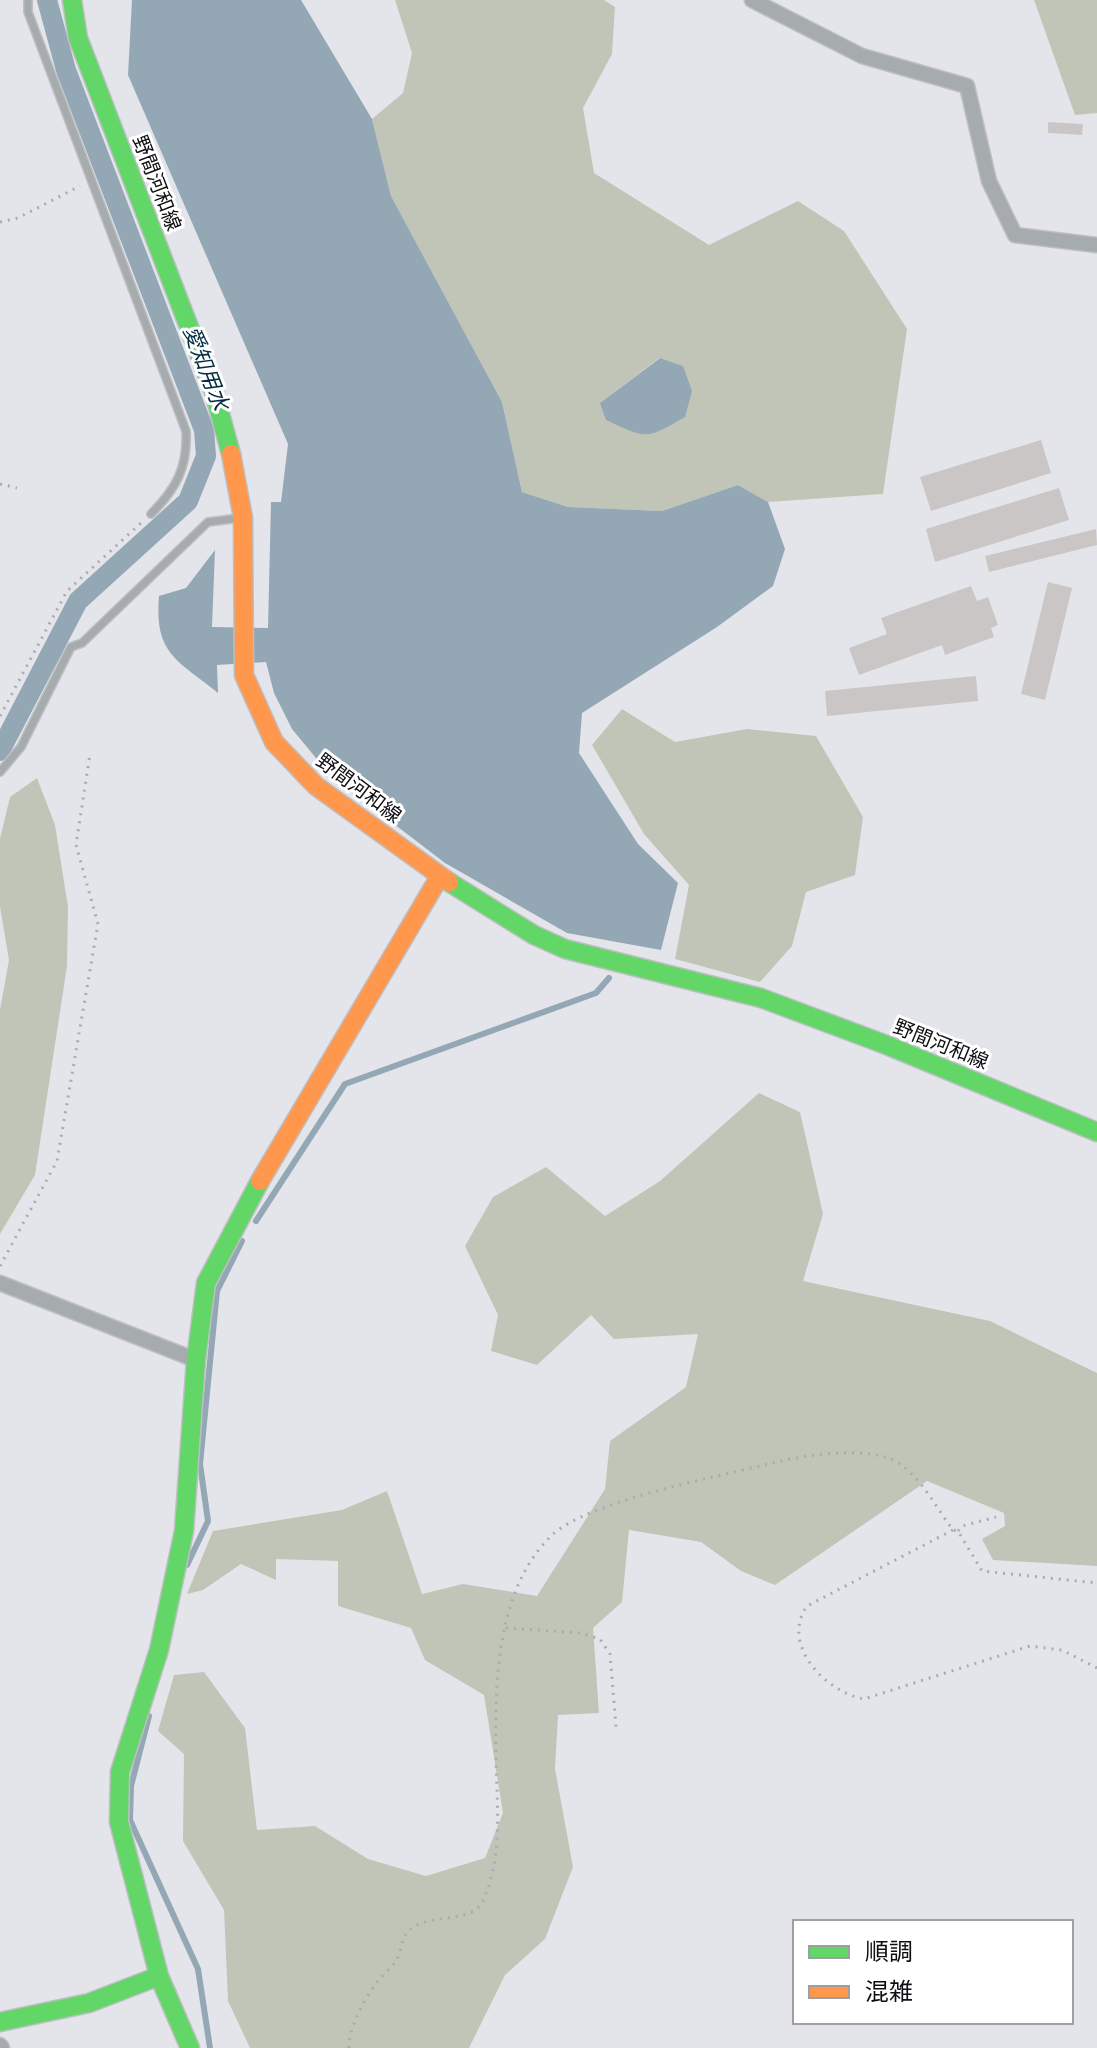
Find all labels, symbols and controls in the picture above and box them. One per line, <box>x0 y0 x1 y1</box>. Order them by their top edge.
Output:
street label: 野間河和線 <box>128 132 186 234</box>
water label: 愛知用水 <box>178 322 235 416</box>
street label: 野間河和線 <box>312 748 406 828</box>
street label: 野間河和線 <box>890 1014 992 1074</box>
legend <box>793 1920 1073 2024</box>
text: 順調 <box>865 1938 913 1966</box>
text: 混雑 <box>865 1978 913 2006</box>

